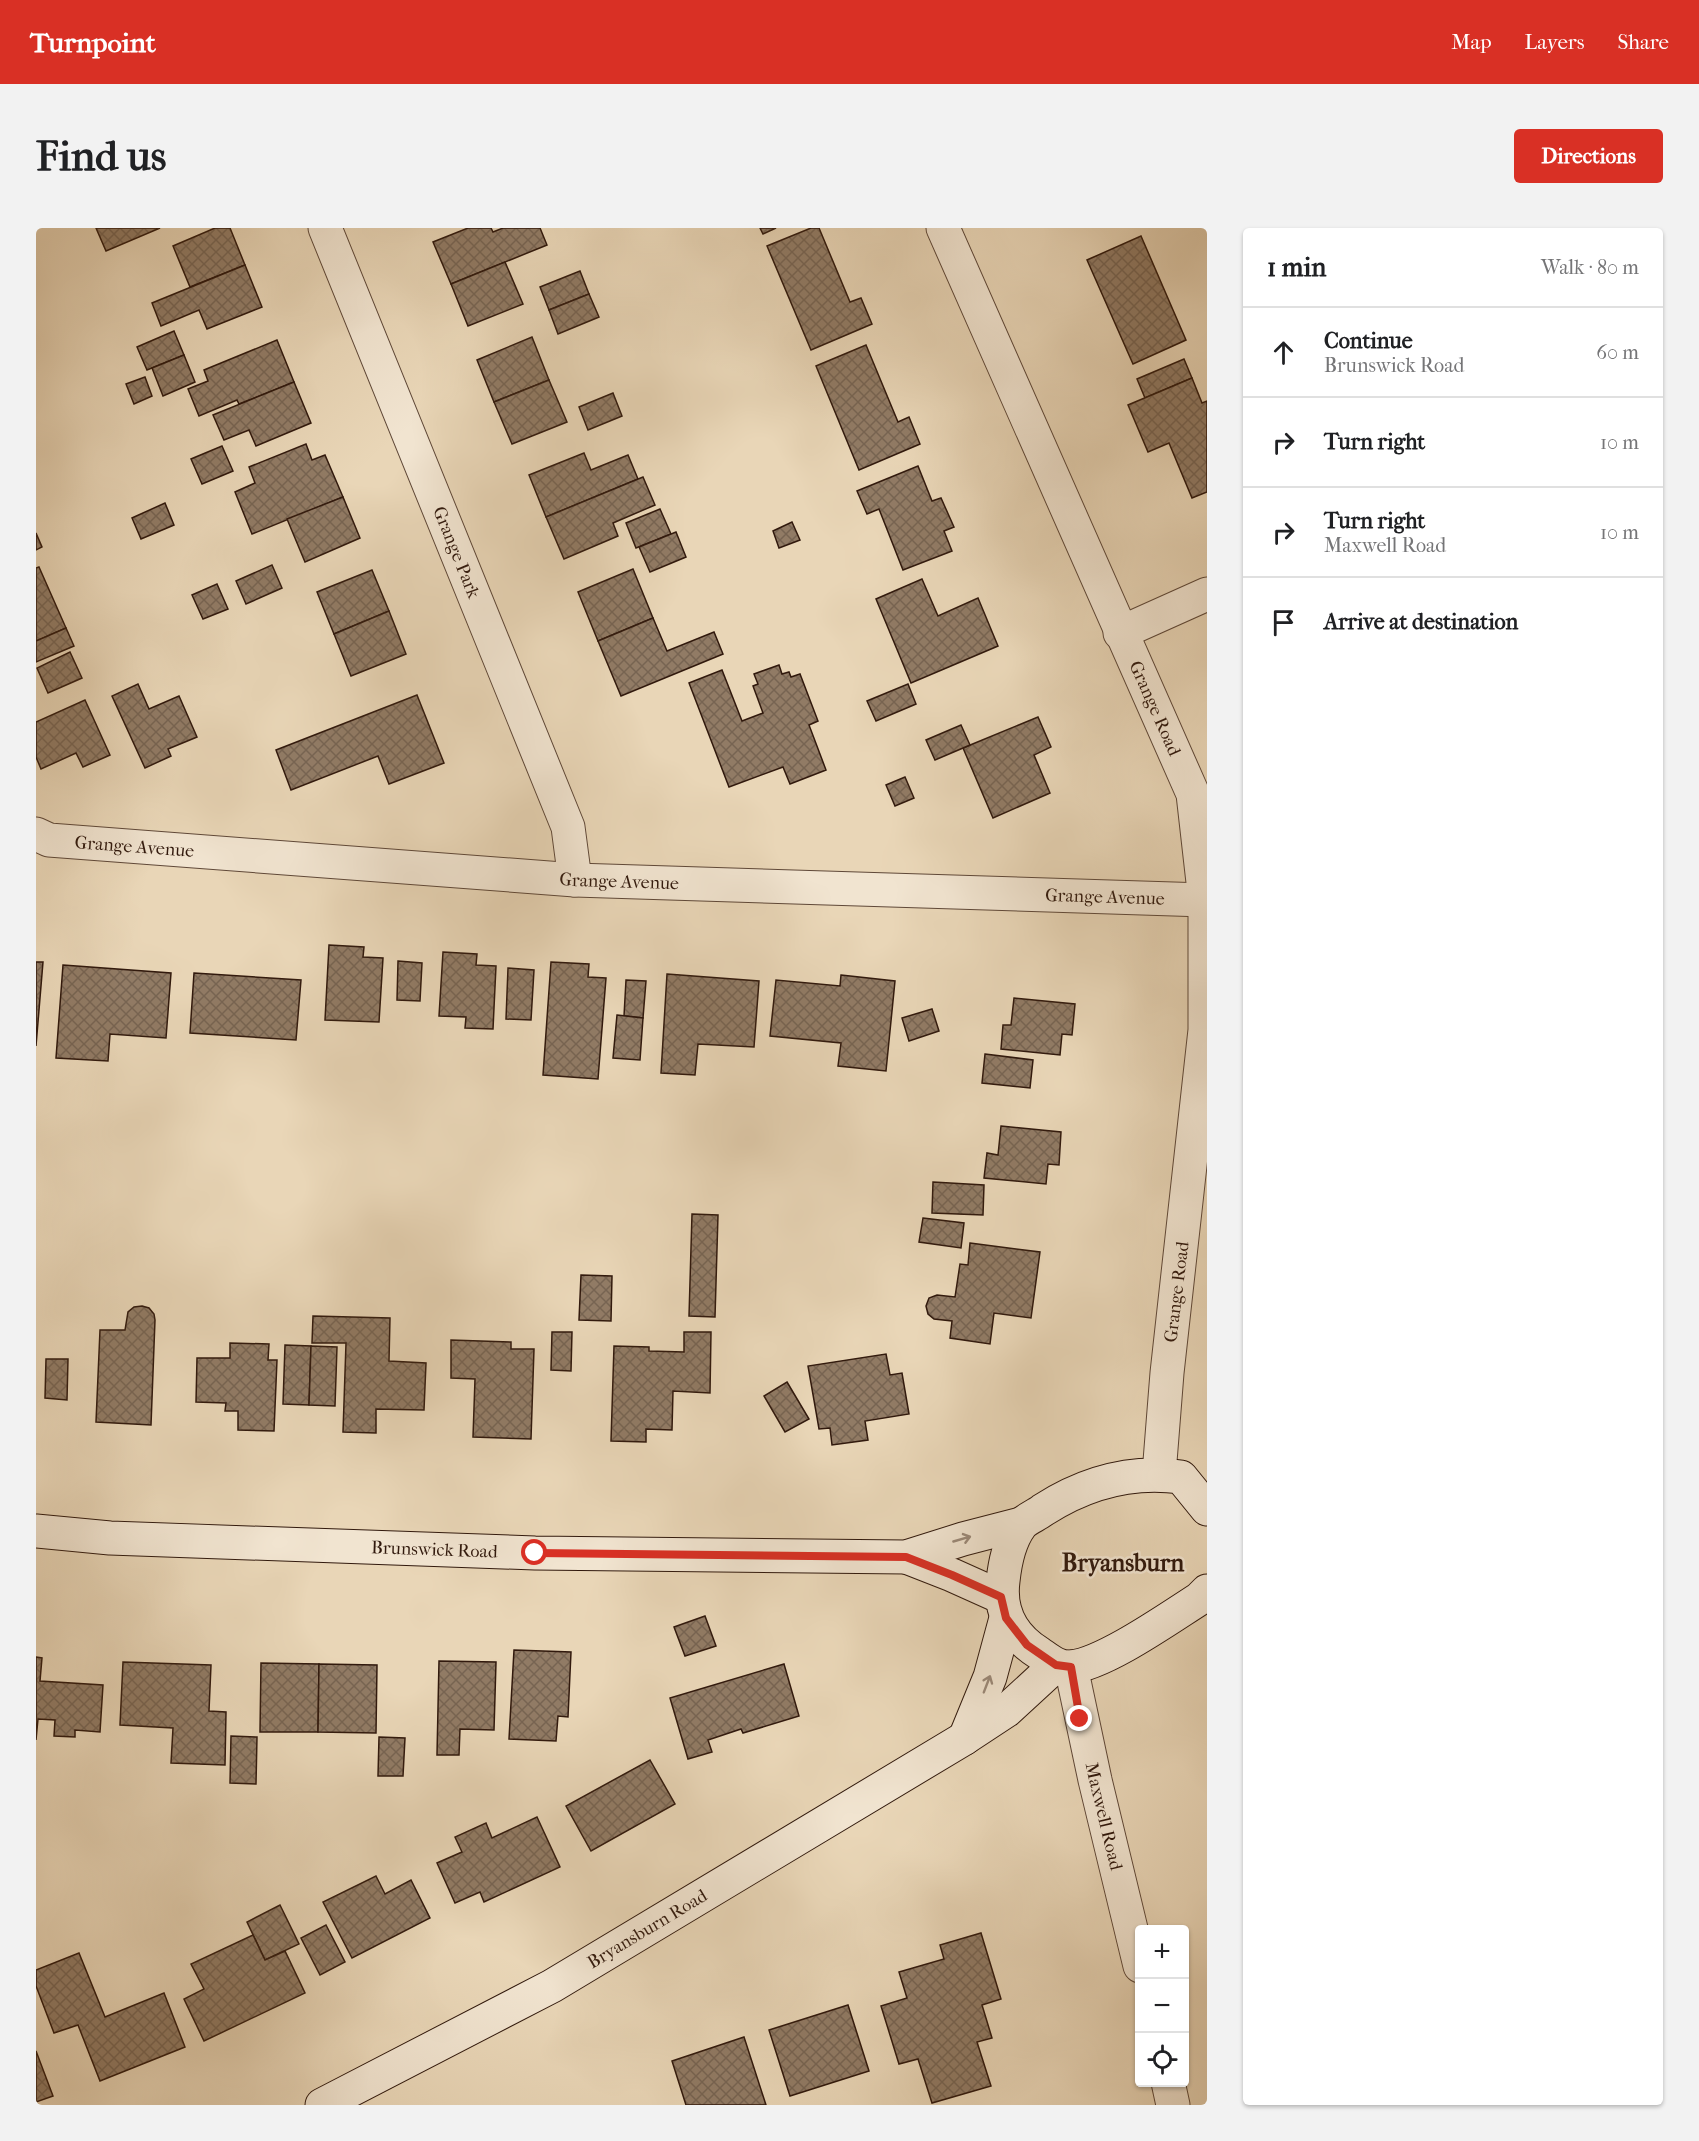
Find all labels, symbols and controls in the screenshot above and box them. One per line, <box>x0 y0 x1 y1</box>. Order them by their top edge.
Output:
text: Turnpoint <box>30 26 156 59</box>
text: Map <box>1451 30 1492 54</box>
text: Layers <box>1525 30 1584 54</box>
text: Share <box>1617 30 1669 54</box>
button: Directions <box>1514 129 1663 183</box>
text: Find us <box>36 132 166 181</box>
text: 1 min <box>1267 252 1326 283</box>
text: Walk · 80 m <box>1541 256 1639 279</box>
text: Continue <box>1324 328 1413 354</box>
icon: ahead <box>1267 336 1300 369</box>
text: 60 m <box>1596 341 1639 364</box>
text: Brunswick Road <box>1324 354 1464 377</box>
icon: right <box>1267 426 1300 459</box>
text: Turn right <box>1324 429 1425 455</box>
text: 10 m <box>1600 431 1639 454</box>
street label: Grange Park <box>429 503 485 602</box>
text: Turn right <box>1324 508 1425 534</box>
icon: right <box>1267 516 1300 549</box>
text: 10 m <box>1600 521 1639 544</box>
text: Maxwell Road <box>1324 534 1446 557</box>
icon: arrive <box>1267 606 1300 639</box>
text: Arrive at destination <box>1324 609 1518 635</box>
street label: Grange Road <box>1125 657 1185 759</box>
street label: Grange Avenue <box>74 831 195 862</box>
street label: Grange Avenue <box>559 868 679 894</box>
street label: Grange Avenue <box>1045 884 1165 909</box>
street label: Grange Road <box>1160 1240 1194 1344</box>
one-way arrow <box>952 1533 971 1544</box>
street label: Brunswick Road <box>371 1537 498 1562</box>
route start <box>521 1539 547 1565</box>
district label: Bryansburn <box>1062 1549 1185 1577</box>
one-way arrow <box>982 1675 993 1694</box>
route end <box>1066 1705 1092 1731</box>
street label: Maxwell Road <box>1081 1761 1127 1873</box>
street label: Bryansburn Road <box>584 1885 711 1973</box>
map controls <box>1135 1925 1189 2087</box>
button: + <box>1135 1925 1189 1979</box>
button: − <box>1135 1979 1189 2033</box>
button: locate <box>1135 2033 1189 2087</box>

